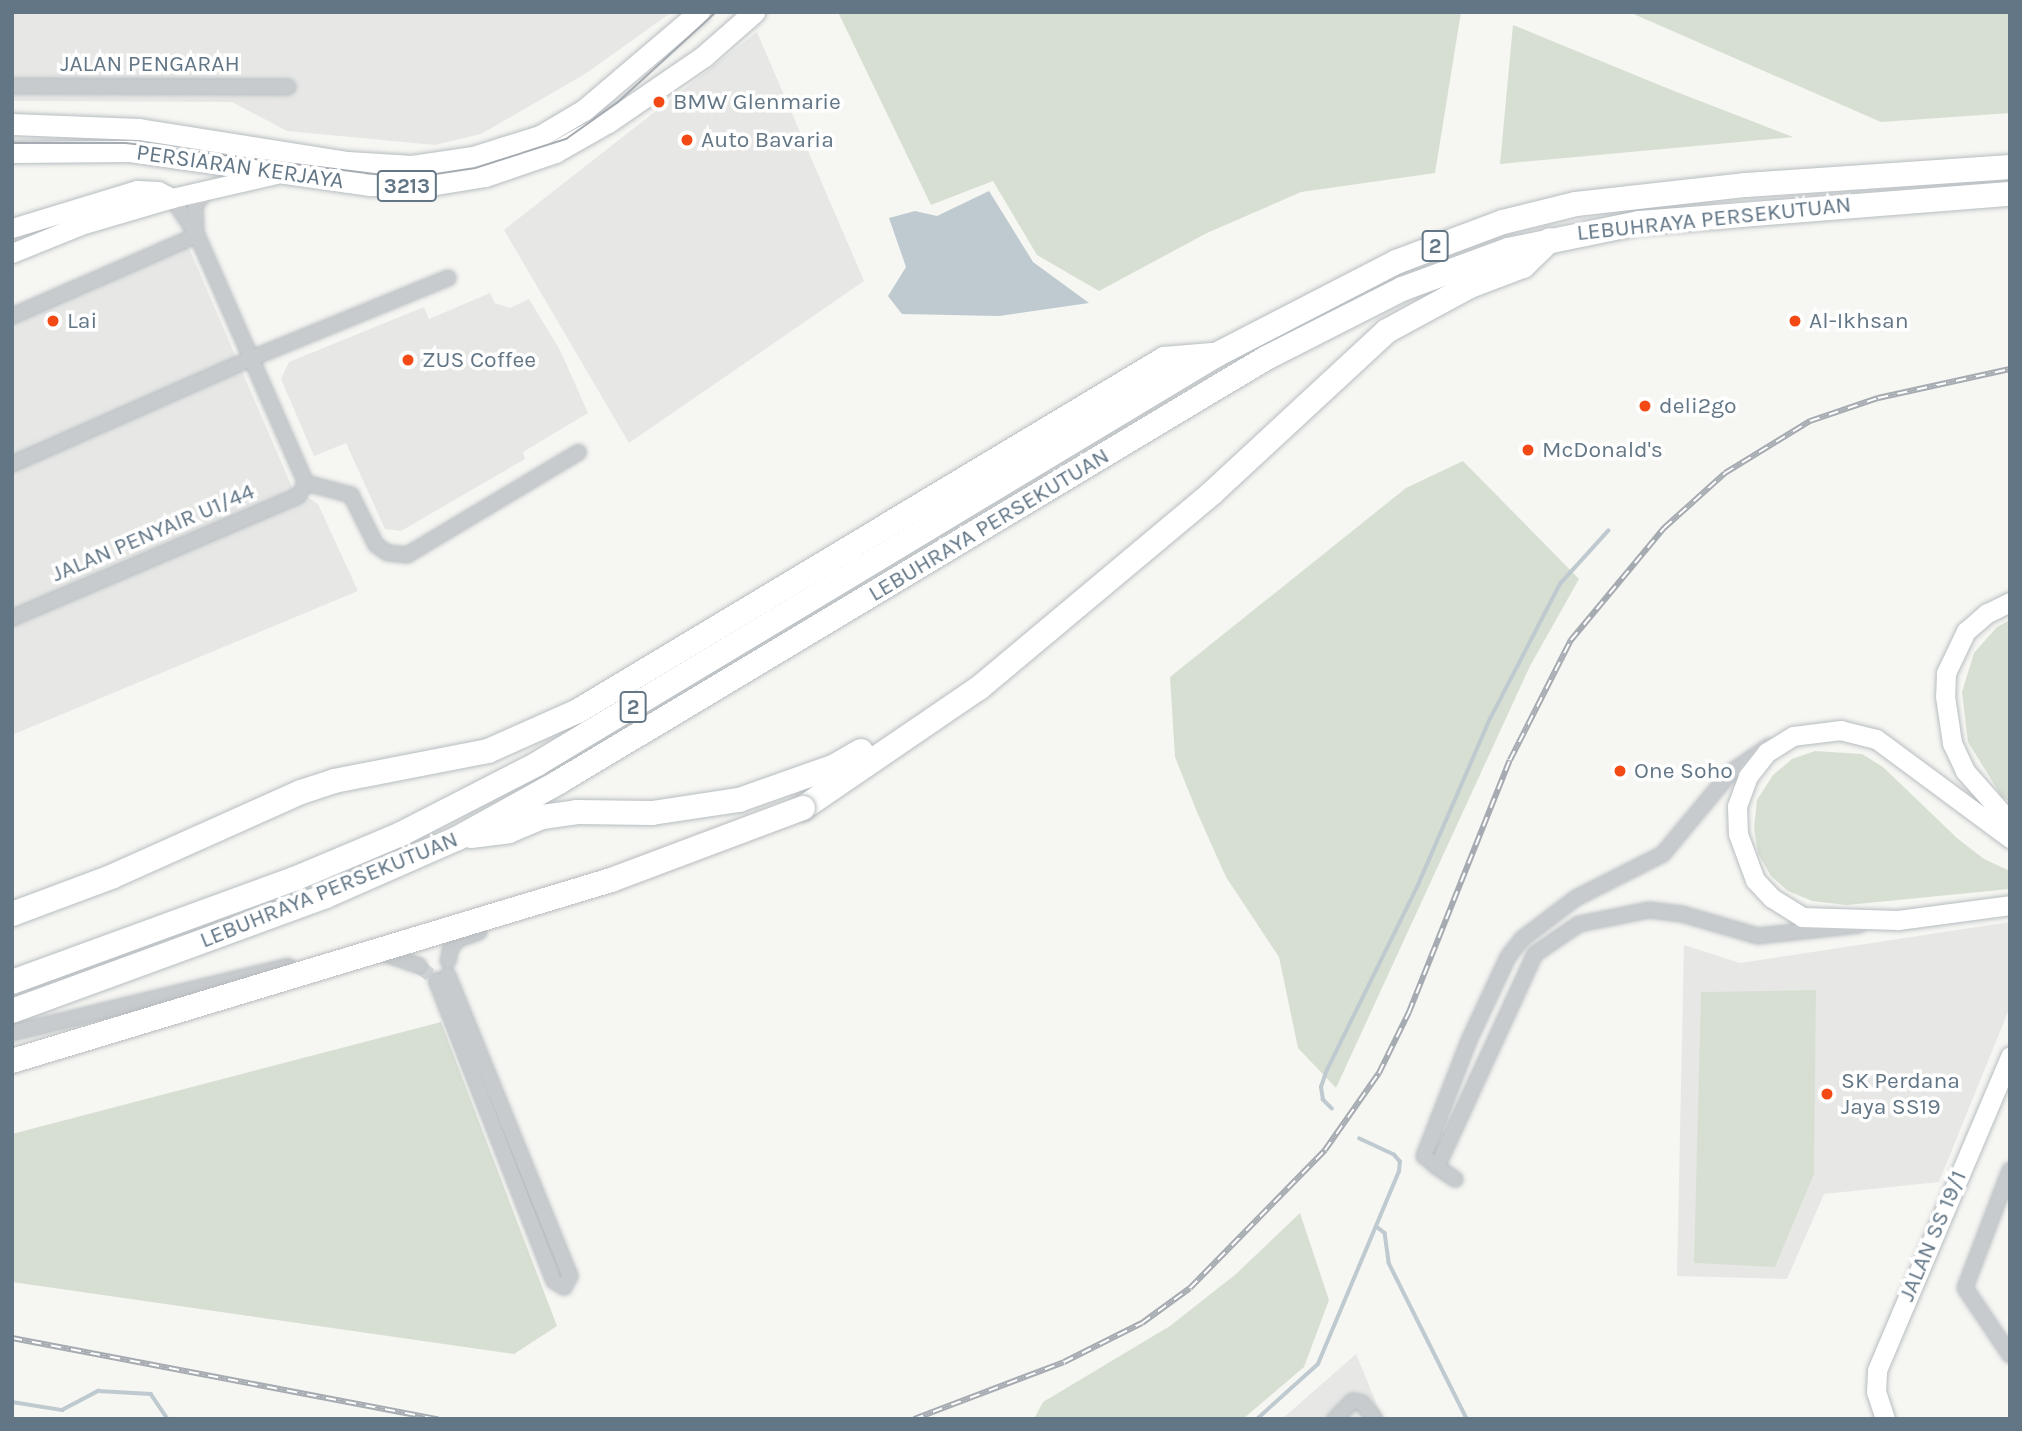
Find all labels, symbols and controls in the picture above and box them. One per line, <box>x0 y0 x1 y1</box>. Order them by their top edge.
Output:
street label: JALAN PENGARAH <box>60 50 240 78</box>
place label: BMW Glenmarie <box>673 88 841 116</box>
marker: BMW Glenmarie <box>651 94 667 110</box>
place label: Auto Bavaria <box>701 126 834 154</box>
marker: Auto Bavaria <box>679 132 695 148</box>
street label: PERSIARAN KERJAYA <box>135 139 345 195</box>
road number: 3213 <box>376 168 438 204</box>
street label: LEBUHRAYA PERSEKUTUAN <box>1575 191 1853 247</box>
road number: 2 <box>1421 229 1449 264</box>
place label: Lai <box>67 307 97 335</box>
place label: Al-Ikhsan <box>1809 307 1909 335</box>
marker: Lai <box>45 313 61 329</box>
marker: Al-Ikhsan <box>1787 313 1803 329</box>
place label: ZUS Coffee <box>422 346 536 374</box>
marker: ZUS Coffee <box>400 352 416 368</box>
place label: deli2go <box>1659 392 1737 420</box>
marker: deli2go <box>1637 398 1653 414</box>
place label: McDonald's <box>1542 436 1663 464</box>
street label: LEBUHRAYA PERSEKUTUAN <box>864 442 1114 608</box>
marker: McDonald's <box>1520 442 1536 458</box>
street label: JALAN PENYAIR U1/44 <box>47 478 259 588</box>
road number: 2 <box>619 690 647 724</box>
place label: One Soho <box>1634 757 1733 785</box>
marker: One Soho <box>1612 763 1628 779</box>
street label: LEBUHRAYA PERSEKUTUAN <box>196 826 462 954</box>
place label: SK Perdana Jaya SS19 <box>1841 1067 1960 1121</box>
marker: SK Perdana Jaya SS19 <box>1819 1086 1835 1102</box>
street label: JALAN SS 19/1 <box>1893 1166 1973 1306</box>

